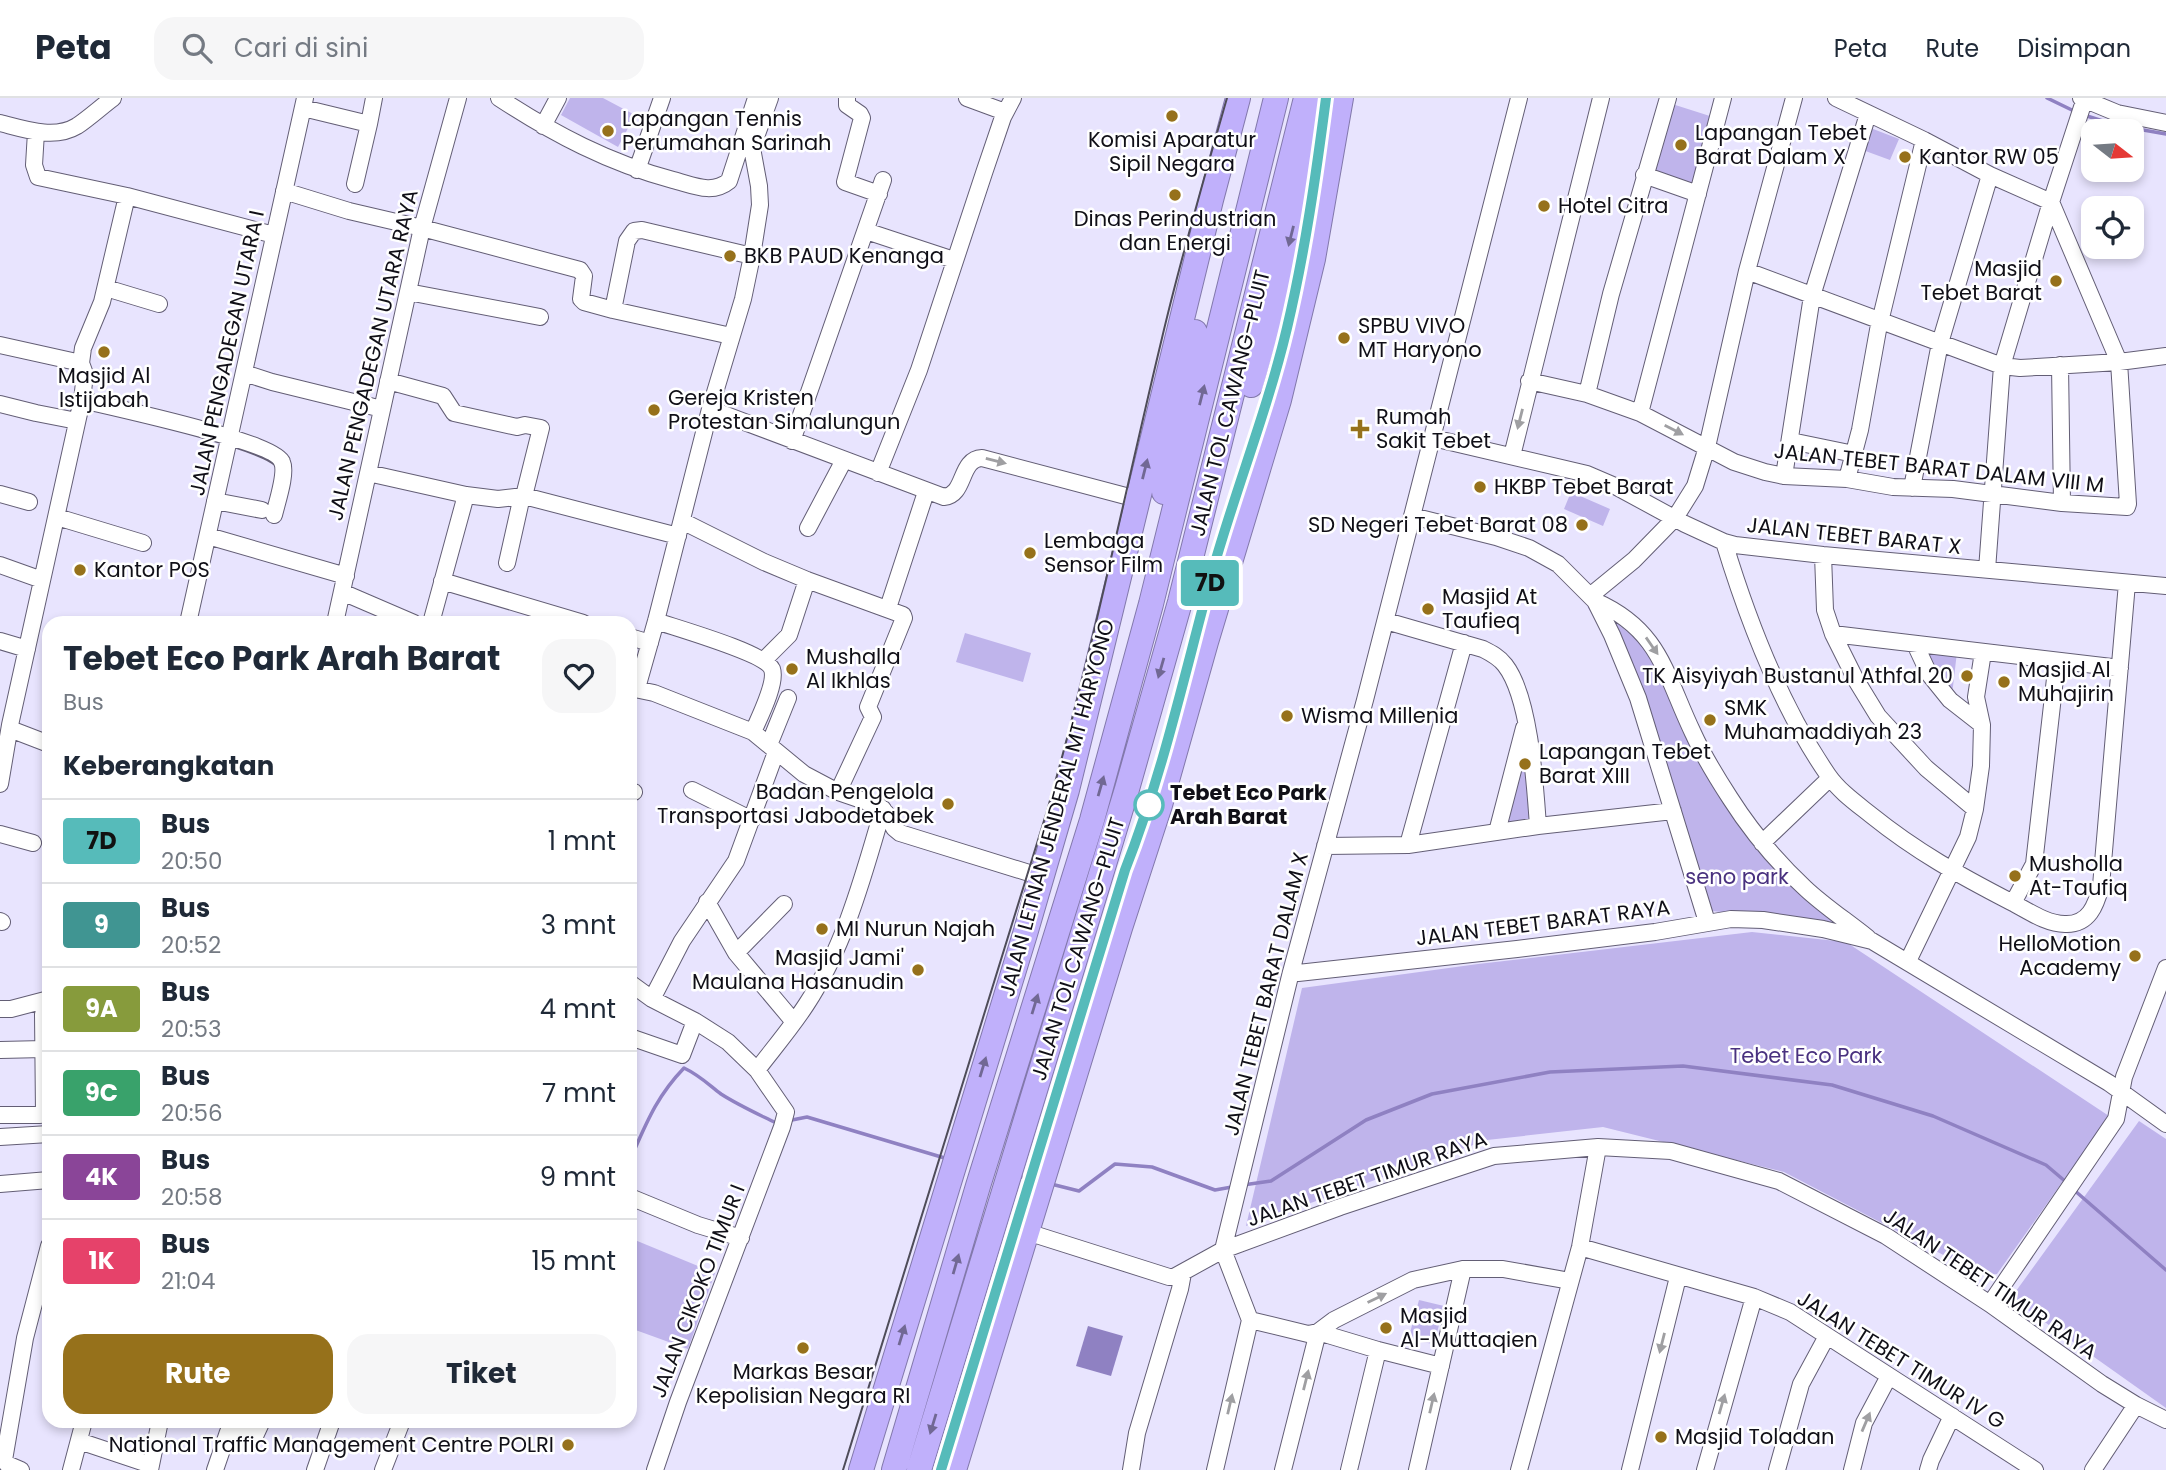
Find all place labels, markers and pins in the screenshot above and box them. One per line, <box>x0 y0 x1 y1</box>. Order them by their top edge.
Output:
place label: Lapangan Tennis Perumahan Sarinah <box>622 104 832 157</box>
marker: Komisi Aparatur Sipil Negara <box>1164 108 1180 124</box>
place label: Lapangan Tebet Barat Dalam X <box>1695 118 1867 171</box>
marker: Lapangan Tennis Perumahan Sarinah <box>600 123 616 139</box>
place label: Komisi Aparatur Sipil Negara <box>1088 125 1256 178</box>
marker: Lapangan Tebet Barat Dalam X <box>1673 137 1689 153</box>
place label: Kantor RW 05 <box>1919 142 2059 171</box>
marker: Kantor RW 05 <box>1897 149 1913 165</box>
marker: Dinas Perindustrian dan Energi <box>1167 187 1183 203</box>
place label: Hotel Citra <box>1558 191 1668 220</box>
marker: Hotel Citra <box>1536 198 1552 214</box>
place label: Dinas Perindustrian dan Energi <box>1074 204 1276 257</box>
place label: BKB PAUD Kenanga <box>744 241 944 270</box>
marker: BKB PAUD Kenanga <box>722 248 738 264</box>
place label: Masjid Tebet Barat <box>1920 254 2042 307</box>
marker: Masjid Tebet Barat <box>2048 273 2064 289</box>
place label: SPBU VIVO MT Haryono <box>1358 311 1482 364</box>
marker: SPBU VIVO MT Haryono <box>1336 330 1352 346</box>
marker: Masjid Al Istijabah <box>96 344 112 360</box>
place label: Masjid Al Istijabah <box>58 361 150 414</box>
place label: Gereja Kristen Protestan Simalungun <box>668 383 900 436</box>
marker: Gereja Kristen Protestan Simalungun <box>646 402 662 418</box>
place label: Rumah Sakit Tebet <box>1376 402 1491 455</box>
marker: Rumah Sakit Tebet <box>1350 419 1370 439</box>
place label: HKBP Tebet Barat <box>1494 472 1673 501</box>
marker: HKBP Tebet Barat <box>1472 479 1488 495</box>
place label: SD Negeri Tebet Barat 08 <box>1308 510 1568 539</box>
marker: SD Negeri Tebet Barat 08 <box>1574 517 1590 533</box>
place label: Lembaga Sensor Film <box>1044 526 1163 579</box>
marker: Lembaga Sensor Film <box>1022 545 1038 561</box>
place label: Kantor POS <box>94 555 210 584</box>
marker: Kantor POS <box>72 562 88 578</box>
place label: Masjid At Taufieq <box>1442 582 1537 635</box>
marker: Masjid At Taufieq <box>1420 601 1436 617</box>
place label: Mushalla Al Ikhlas <box>806 642 901 695</box>
place label: Masjid Al Muhajirin <box>2018 655 2114 708</box>
marker: Mushalla Al Ikhlas <box>784 661 800 677</box>
place label: TK Aisyiyah Bustanul Athfal 20 <box>1642 661 1953 690</box>
marker: TK Aisyiyah Bustanul Athfal 20 <box>1959 668 1975 684</box>
marker: Masjid Al Muhajirin <box>1996 674 2012 690</box>
place label: SMK Muhamaddiyah 23 <box>1724 693 1922 746</box>
place label: Wisma Millenia <box>1301 701 1458 730</box>
marker: Wisma Millenia <box>1279 708 1295 724</box>
marker: SMK Muhamaddiyah 23 <box>1702 712 1718 728</box>
place label: Lapangan Tebet Barat XIII <box>1539 737 1711 790</box>
marker: Lapangan Tebet Barat XIII <box>1517 756 1533 772</box>
place label: Badan Pengelola Transportasi Jabodetabek <box>657 777 934 830</box>
place label: Tebet Eco Park Arah Barat <box>1170 778 1327 831</box>
marker: Tebet Eco Park Arah Barat <box>1134 790 1164 820</box>
marker: Badan Pengelola Transportasi Jabodetabek <box>940 796 956 812</box>
place label: Musholla At-Taufiq <box>2029 849 2128 902</box>
marker: Musholla At-Taufiq <box>2007 868 2023 884</box>
place label: MI Nurun Najah <box>836 914 995 943</box>
marker: MI Nurun Najah <box>814 921 830 937</box>
place label: HelloMotion Academy <box>1998 929 2121 982</box>
place label: Masjid Jami' Maulana Hasanudin <box>692 943 904 996</box>
marker: HelloMotion Academy <box>2127 948 2143 964</box>
marker: Masjid Jami' Maulana Hasanudin <box>910 962 926 978</box>
place label: Masjid Al-Muttaqien <box>1400 1301 1538 1354</box>
marker: Masjid Al-Muttaqien <box>1378 1320 1394 1336</box>
marker: Markas Besar Kepolisian Negara RI <box>795 1340 811 1356</box>
place label: Markas Besar Kepolisian Negara RI <box>696 1357 910 1410</box>
place label: Masjid Toladan <box>1675 1422 1834 1451</box>
marker: Masjid Toladan <box>1653 1429 1669 1445</box>
place label: National Traffic Management Centre POLRI <box>109 1430 554 1459</box>
marker: National Traffic Management Centre POLRI <box>560 1437 576 1453</box>

